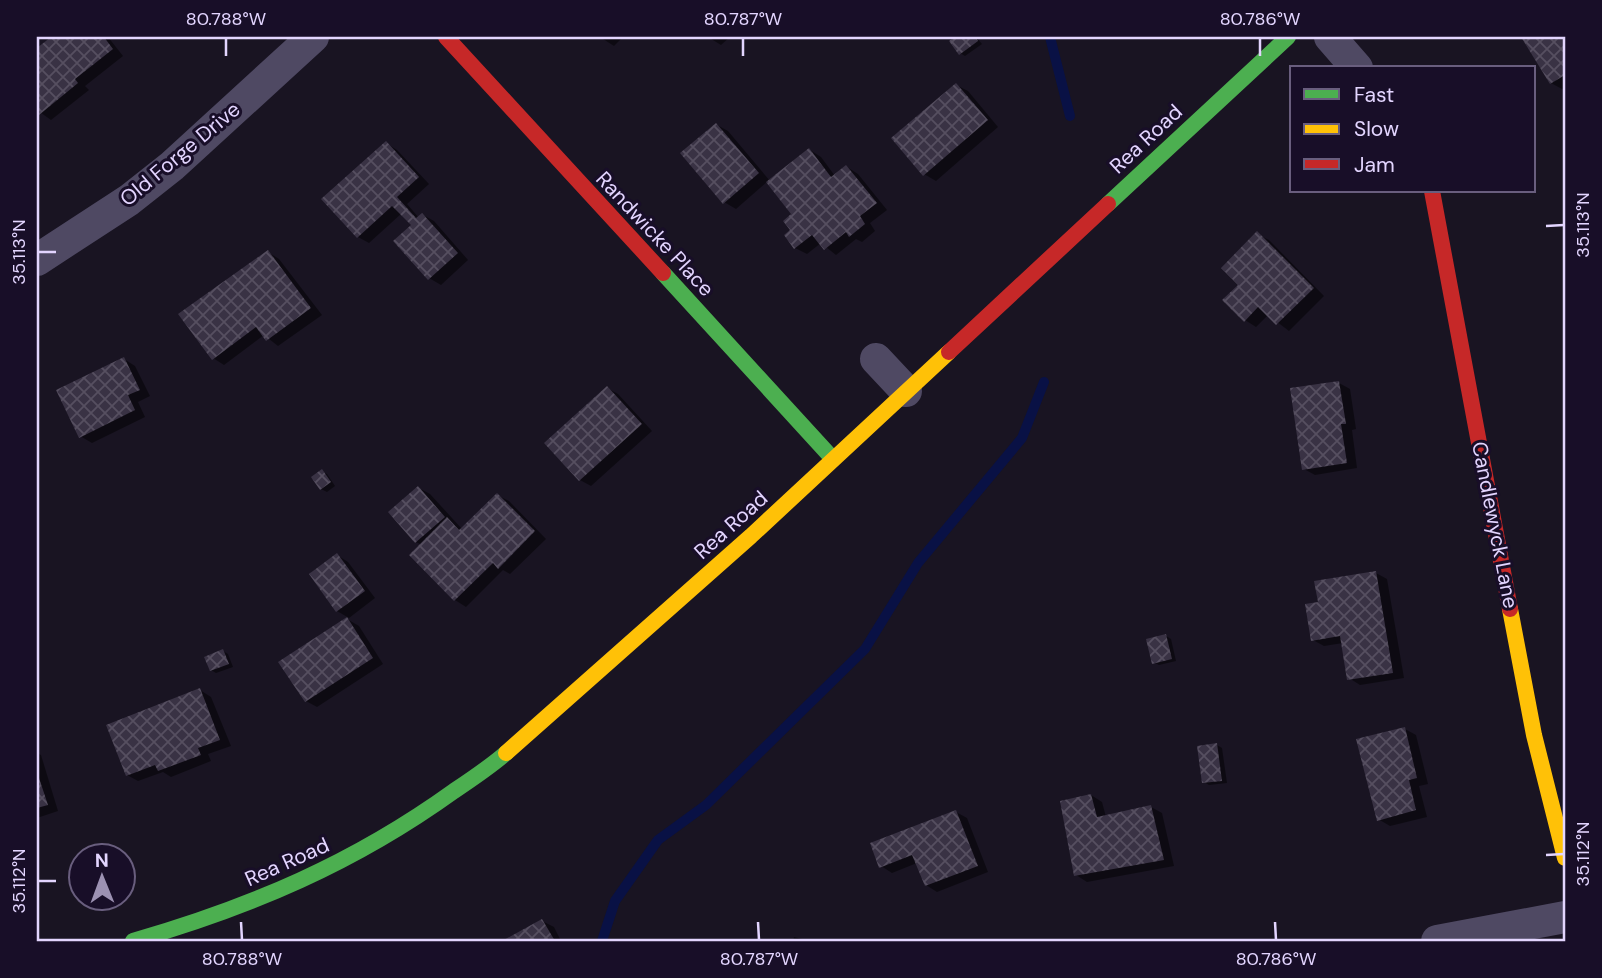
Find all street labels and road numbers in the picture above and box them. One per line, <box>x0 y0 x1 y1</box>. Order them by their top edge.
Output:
street label: Old Forge Drive <box>114 95 246 213</box>
street label: Rea Road <box>1104 98 1188 180</box>
street label: Randwicke Place <box>590 165 720 303</box>
street label: Candlewyck Lane <box>1465 439 1525 611</box>
street label: Rea Road <box>688 485 774 565</box>
street label: Rea Road <box>240 831 334 893</box>

